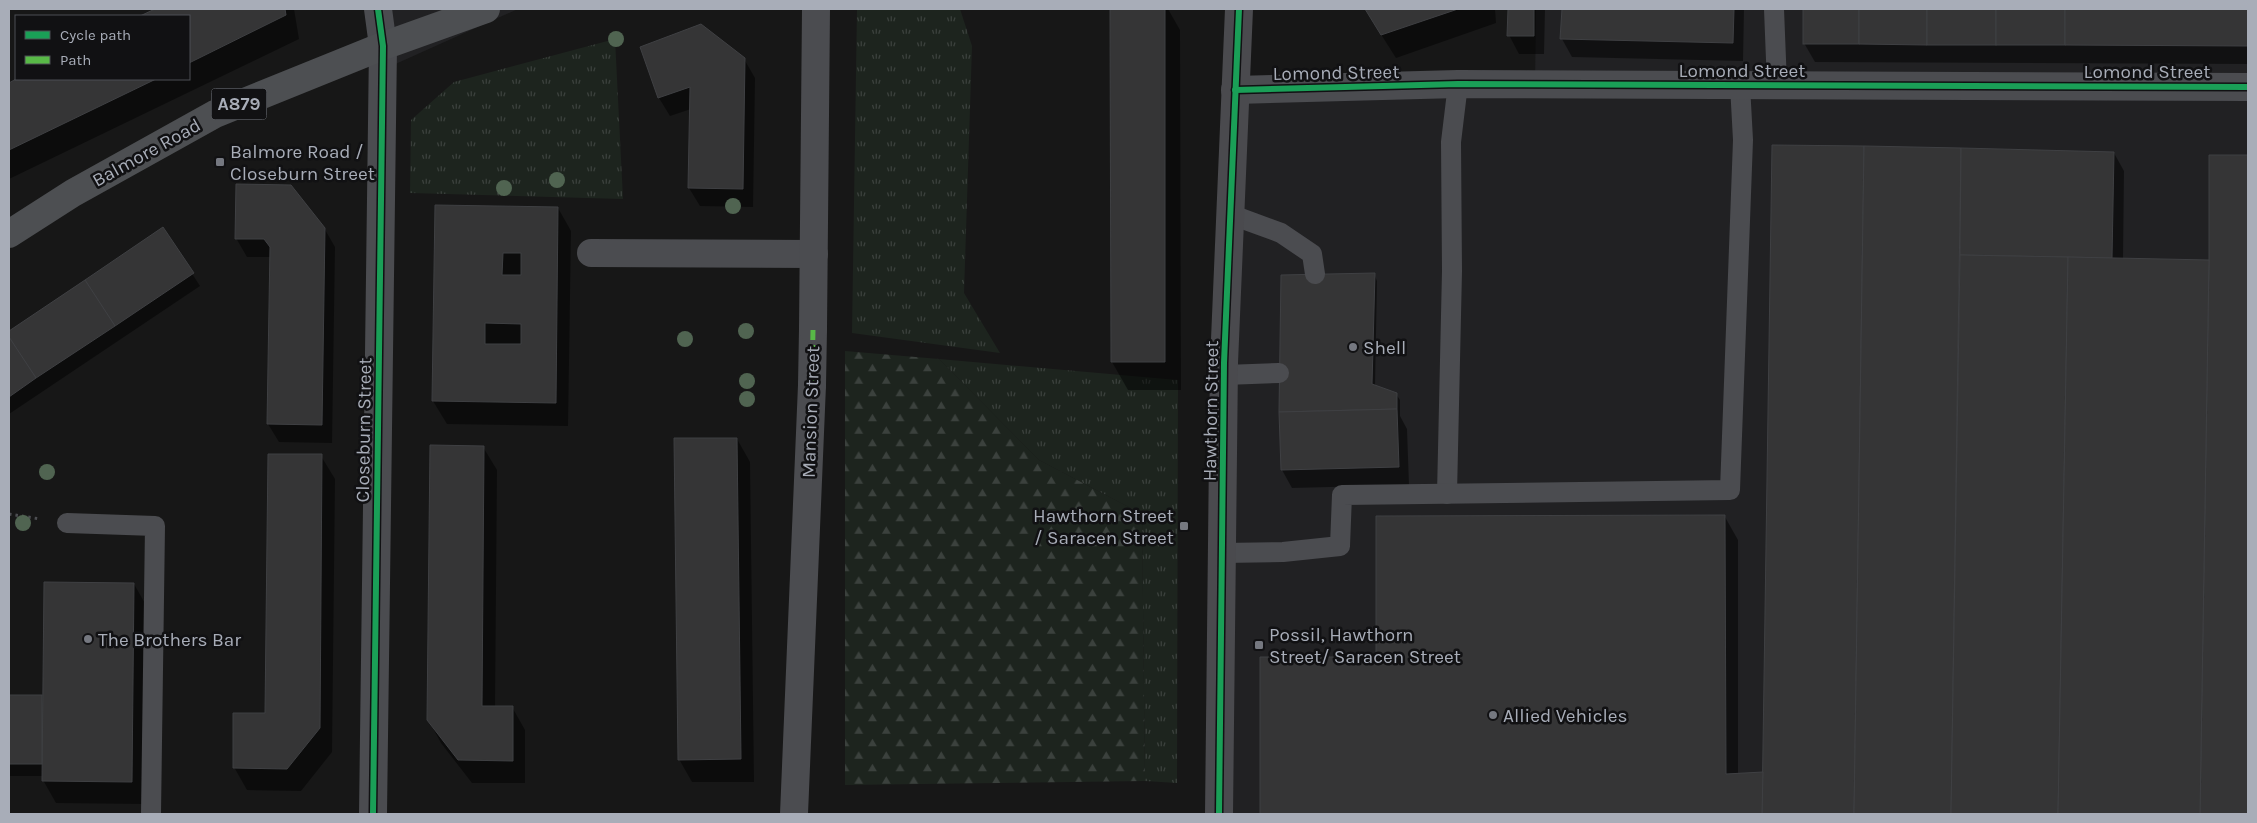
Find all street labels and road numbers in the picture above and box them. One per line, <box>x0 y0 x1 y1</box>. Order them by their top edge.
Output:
street label: Lomond Street <box>1679 60 1805 82</box>
street label: Lomond Street <box>1272 61 1400 85</box>
street label: Lomond Street <box>2084 61 2210 83</box>
road number: A879 <box>212 88 266 120</box>
street label: Balmore Road <box>88 114 205 192</box>
street label: Hawthorn Street <box>1199 340 1223 482</box>
street label: Mansion Street <box>798 346 824 478</box>
street label: Closeburn Street <box>352 357 376 503</box>

